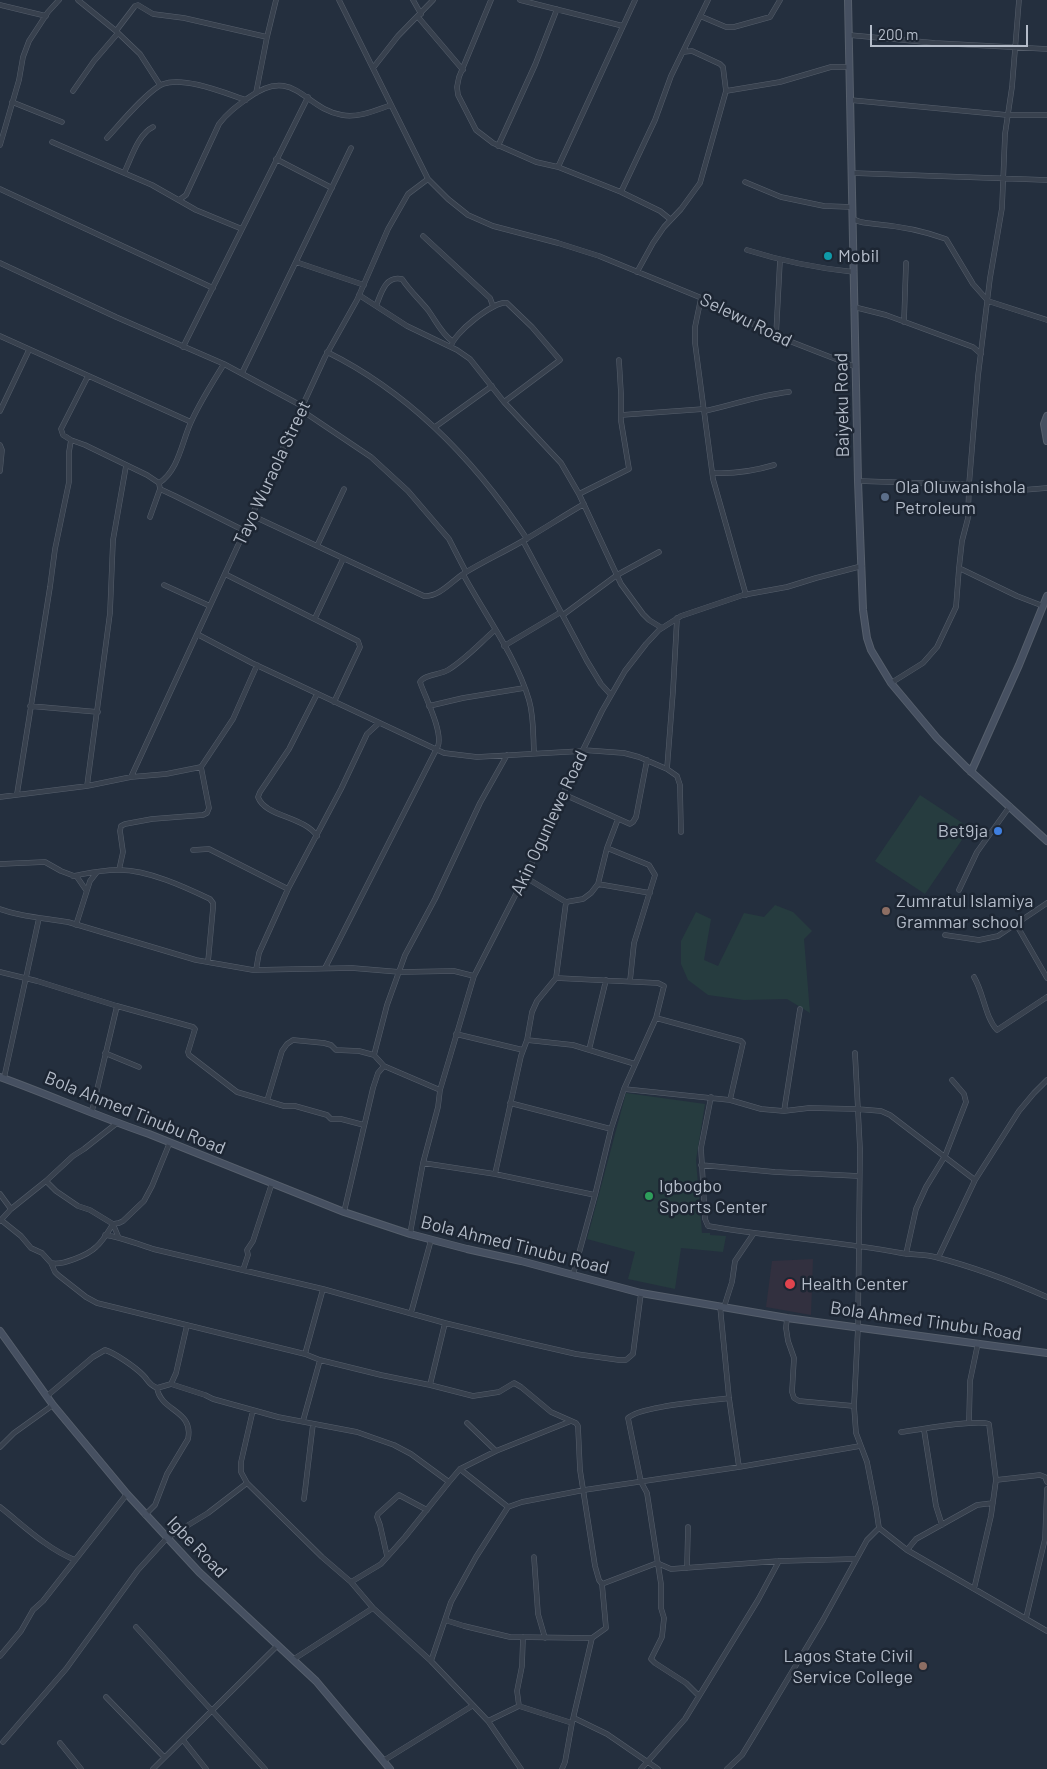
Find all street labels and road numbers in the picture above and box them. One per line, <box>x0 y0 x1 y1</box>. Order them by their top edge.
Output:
street label: Selewu Road <box>696 288 796 352</box>
street label: Baiyeku Road <box>830 353 854 457</box>
street label: Tayo Wuraola Street <box>229 397 315 549</box>
street label: Akin Ogunlewe Road <box>506 747 592 899</box>
street label: Bola Ahmed Tinubu Road <box>41 1067 229 1159</box>
street label: Bola Ahmed Tinubu Road <box>419 1211 611 1279</box>
street label: Bola Ahmed Tinubu Road <box>829 1297 1023 1345</box>
street label: Igbe Road <box>162 1512 232 1582</box>

